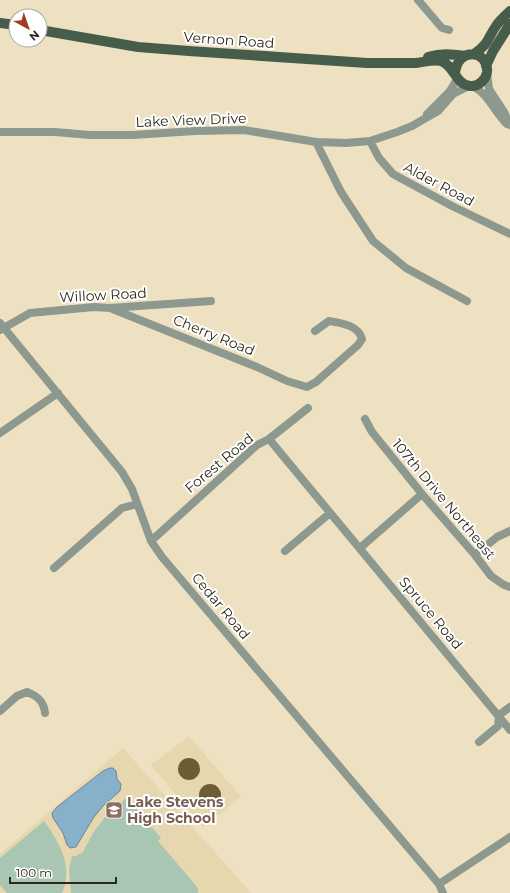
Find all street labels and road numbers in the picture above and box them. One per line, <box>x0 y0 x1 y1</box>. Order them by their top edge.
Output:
street label: Vernon Road <box>183 28 275 52</box>
street label: Lake View Drive <box>135 109 247 131</box>
street label: Alder Road <box>400 158 478 210</box>
street label: Willow Road <box>59 284 147 306</box>
street label: Cherry Road <box>170 310 258 360</box>
street label: Forest Road <box>181 429 257 497</box>
street label: 107th Drive Northeast <box>388 435 500 563</box>
street label: Cedar Road <box>188 569 254 643</box>
street label: Spruce Road <box>395 573 467 653</box>

